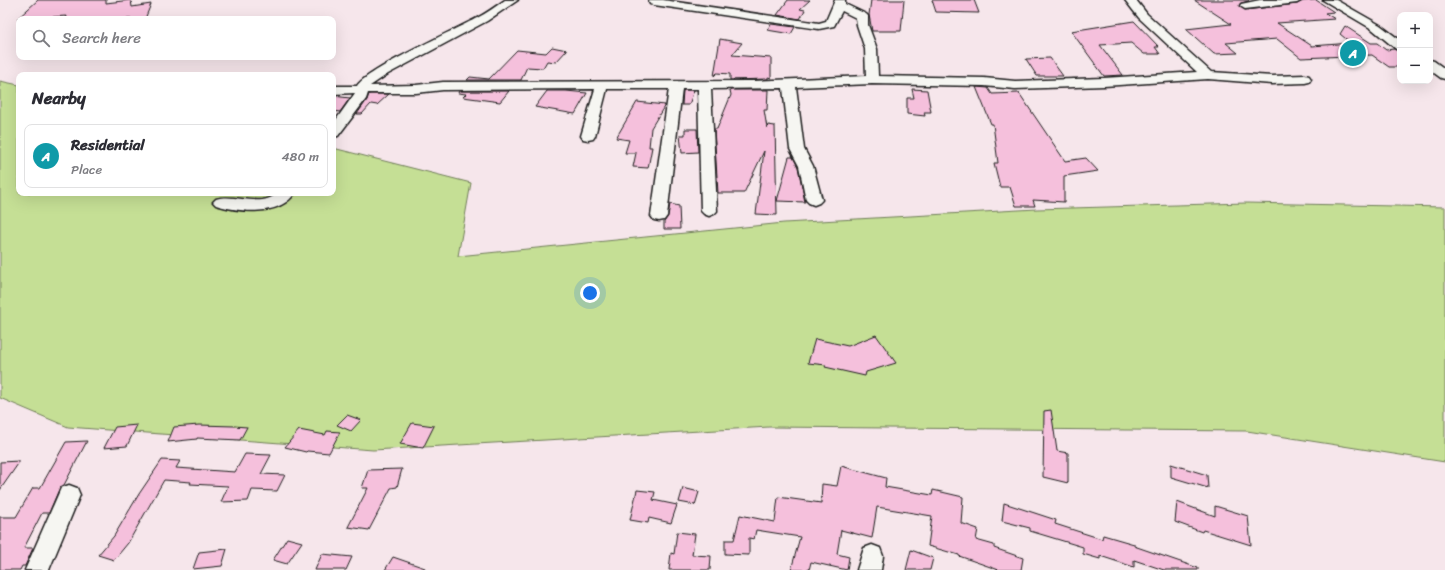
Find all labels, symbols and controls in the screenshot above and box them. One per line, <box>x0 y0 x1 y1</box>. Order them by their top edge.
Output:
map controls <box>1397 12 1433 84</box>
button: + <box>1397 12 1433 48</box>
search box <box>16 16 336 60</box>
text: Search here <box>62 25 141 51</box>
icon: search <box>30 27 52 49</box>
pin: A <box>1340 38 1366 68</box>
button: − <box>1397 48 1433 84</box>
text: Nearby <box>32 83 86 113</box>
text: Residential <box>71 132 145 158</box>
text: A <box>42 145 50 168</box>
text: 480 m <box>281 145 319 168</box>
text: Place <box>71 158 102 181</box>
your location <box>580 283 600 303</box>

